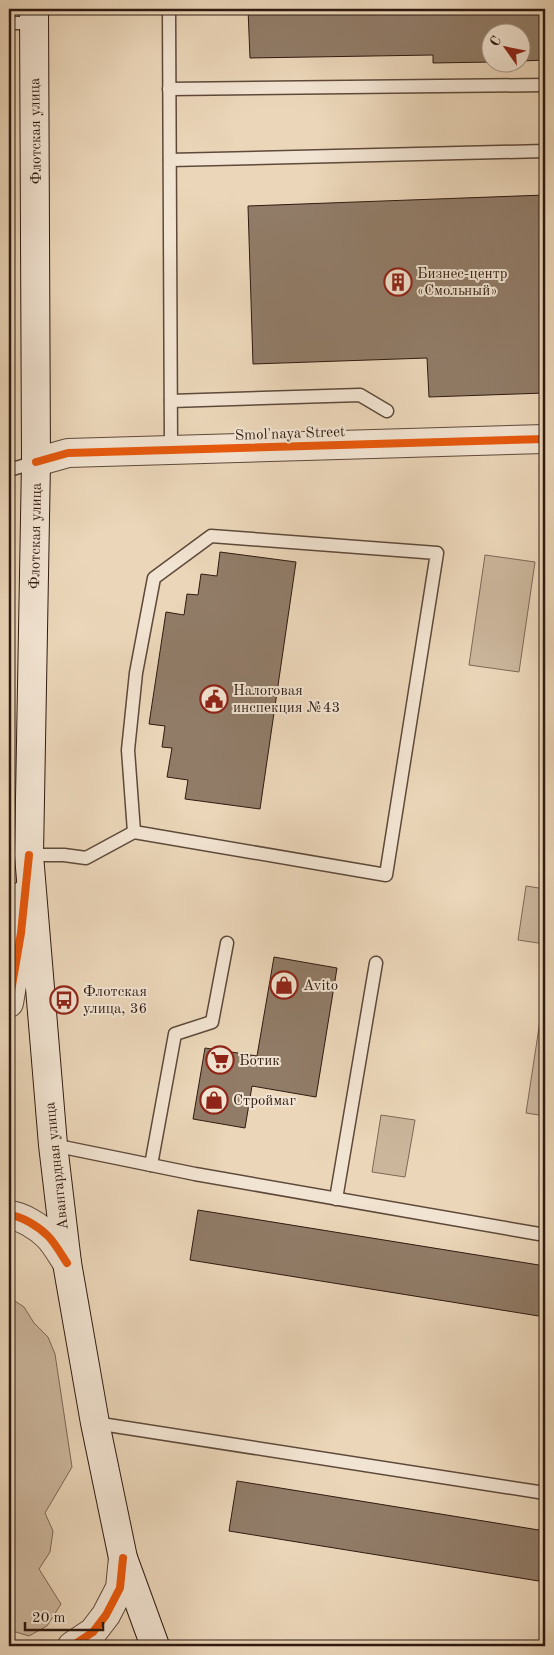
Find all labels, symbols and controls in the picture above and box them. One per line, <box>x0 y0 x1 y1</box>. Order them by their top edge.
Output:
north arrow <box>482 22 532 72</box>
text: С <box>488 34 504 49</box>
street label: Флотская улица <box>28 77 45 184</box>
building icon: Бизнес-центр «Смольный» <box>383 267 413 297</box>
place label: Бизнес-центр «Смольный» <box>417 267 508 299</box>
street label: Smol'naya Street <box>235 425 345 444</box>
street label: Флотская улица <box>28 482 45 589</box>
public building icon: Налоговая инспекция №43 <box>199 684 229 714</box>
place label: Налоговая инспекция №43 <box>233 684 340 716</box>
shop icon: Avito <box>269 970 299 1000</box>
place label: Avito <box>303 979 338 994</box>
bus stop icon: Флотская улица, 36 <box>49 985 79 1015</box>
place label: Флотская улица, 36 <box>83 985 147 1017</box>
supermarket icon: Ботик <box>205 1045 235 1075</box>
place label: Ботик <box>239 1054 280 1069</box>
shop icon: Строймаг <box>199 1085 229 1115</box>
place label: Строймаг <box>233 1094 296 1109</box>
street label: Авангардная улица <box>43 1101 72 1231</box>
scale bar <box>25 1600 102 1632</box>
text: 20 m <box>32 1611 66 1626</box>

